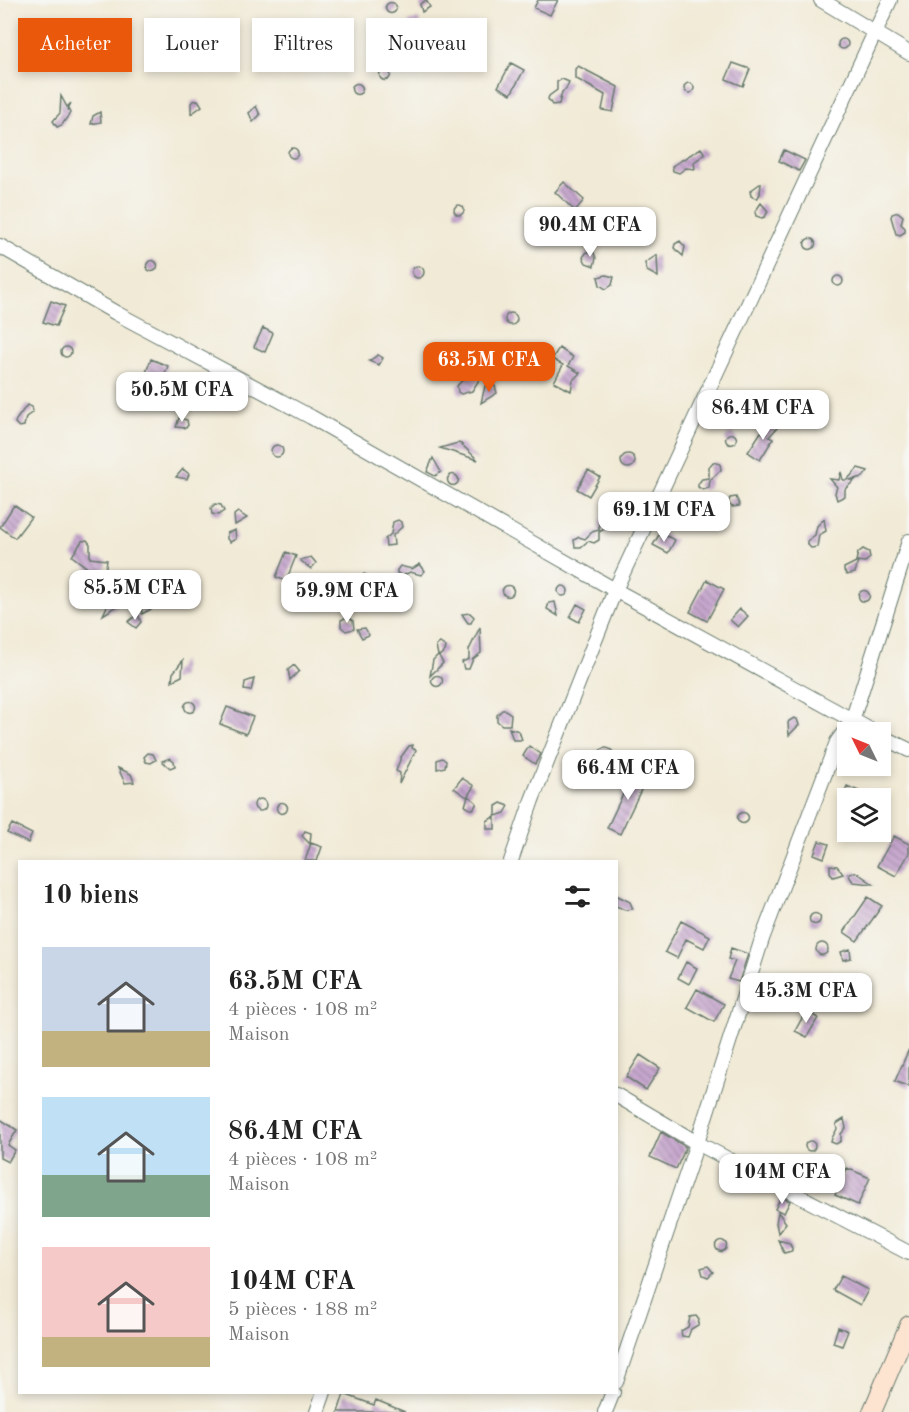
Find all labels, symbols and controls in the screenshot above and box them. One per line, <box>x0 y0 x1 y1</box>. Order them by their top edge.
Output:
chip: Acheter <box>18 18 132 72</box>
chip: Louer <box>144 18 240 72</box>
chip: Filtres <box>252 18 354 72</box>
chip: Nouveau <box>366 18 487 72</box>
pin: 90.4M CFA <box>521 207 659 258</box>
text: 90.4M CFA <box>538 216 642 236</box>
pin: 63.5M CFA <box>420 342 558 393</box>
text: 63.5M CFA <box>437 351 541 371</box>
pin: 50.5M CFA <box>113 372 251 423</box>
text: 50.5M CFA <box>130 381 234 401</box>
pin: 86.4M CFA <box>694 390 832 441</box>
text: 86.4M CFA <box>711 399 815 419</box>
pin: 69.1M CFA <box>595 492 733 543</box>
text: 69.1M CFA <box>612 501 716 521</box>
pin: 85.5M CFA <box>66 570 204 621</box>
pin: 59.9M CFA <box>278 573 416 624</box>
text: 85.5M CFA <box>83 579 187 599</box>
text: 59.9M CFA <box>295 582 399 602</box>
north arrow <box>837 722 891 776</box>
map controls <box>837 722 891 842</box>
pin: 66.4M CFA <box>559 750 697 801</box>
text: 66.4M CFA <box>576 759 680 779</box>
button: layers <box>837 788 891 842</box>
icon: filters <box>561 880 594 913</box>
text: 10 biens <box>42 883 139 909</box>
text: 63.5M CFA <box>228 969 363 995</box>
icon: home <box>90 971 162 1043</box>
pin: 45.3M CFA <box>737 973 875 1024</box>
text: 45.3M CFA <box>754 982 858 1002</box>
text: 4 pièces · 108 m² <box>228 1000 377 1020</box>
text: Maison <box>228 1025 289 1045</box>
text: 86.4M CFA <box>228 1119 363 1145</box>
icon: home <box>90 1121 162 1193</box>
text: 4 pièces · 108 m² <box>228 1150 377 1170</box>
pin: 104M CFA <box>720 1154 844 1205</box>
text: 104M CFA <box>733 1163 831 1183</box>
text: Maison <box>228 1175 289 1195</box>
text: 104M CFA <box>228 1269 356 1295</box>
icon: home <box>90 1271 162 1343</box>
text: 5 pièces · 188 m² <box>228 1300 377 1320</box>
text: Maison <box>228 1325 289 1345</box>

